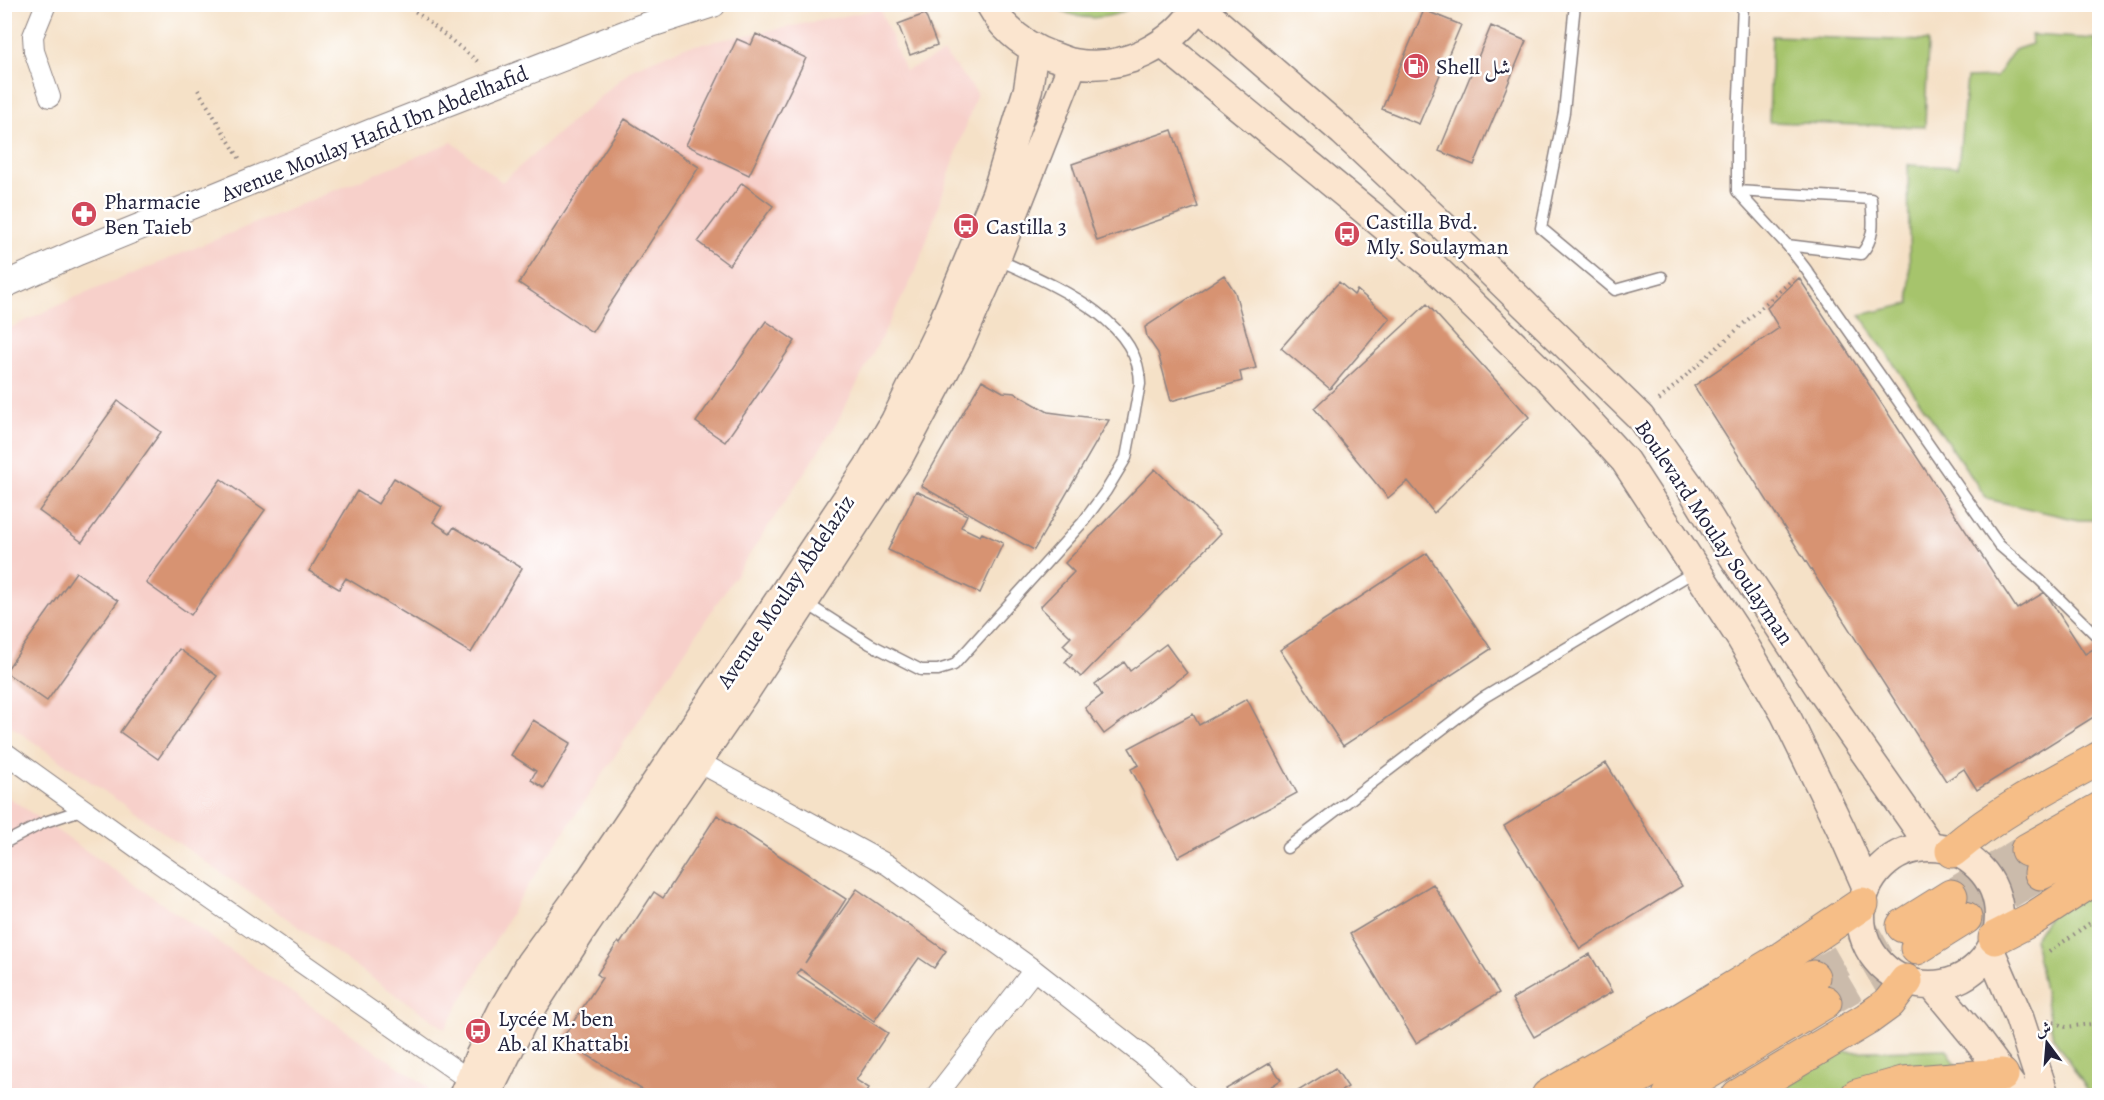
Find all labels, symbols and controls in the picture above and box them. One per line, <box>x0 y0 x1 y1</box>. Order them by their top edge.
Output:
fuel station icon: Shell شل <box>1401 51 1431 81</box>
place label: Shell شل <box>1436 52 1511 82</box>
street label: Avenue Moulay Hafid Ibn Abdelhafid <box>215 58 533 210</box>
place label: Pharmacie Ben Taieb <box>104 187 201 242</box>
pharmacy icon: Pharmacie Ben Taieb <box>69 199 99 229</box>
place label: Castilla Bvd. Mly. Soulayman <box>1366 207 1509 262</box>
bus stop icon: Castilla 3 <box>951 211 981 241</box>
place label: Castilla 3 <box>986 212 1067 242</box>
bus stop icon: Castilla Bvd. Mly. Soulayman <box>1332 219 1362 249</box>
street label: Boulevard Moulay Soulayman <box>1628 414 1801 651</box>
street label: Avenue Moulay Abdelaziz <box>709 489 862 695</box>
place label: Lycée M. ben Ab. al Khattabi <box>497 1004 629 1059</box>
north arrow <box>2017 1013 2077 1073</box>
bus stop icon: Lycée M. ben Ab. al Khattabi <box>463 1016 493 1046</box>
text: ش <box>2032 1017 2054 1042</box>

